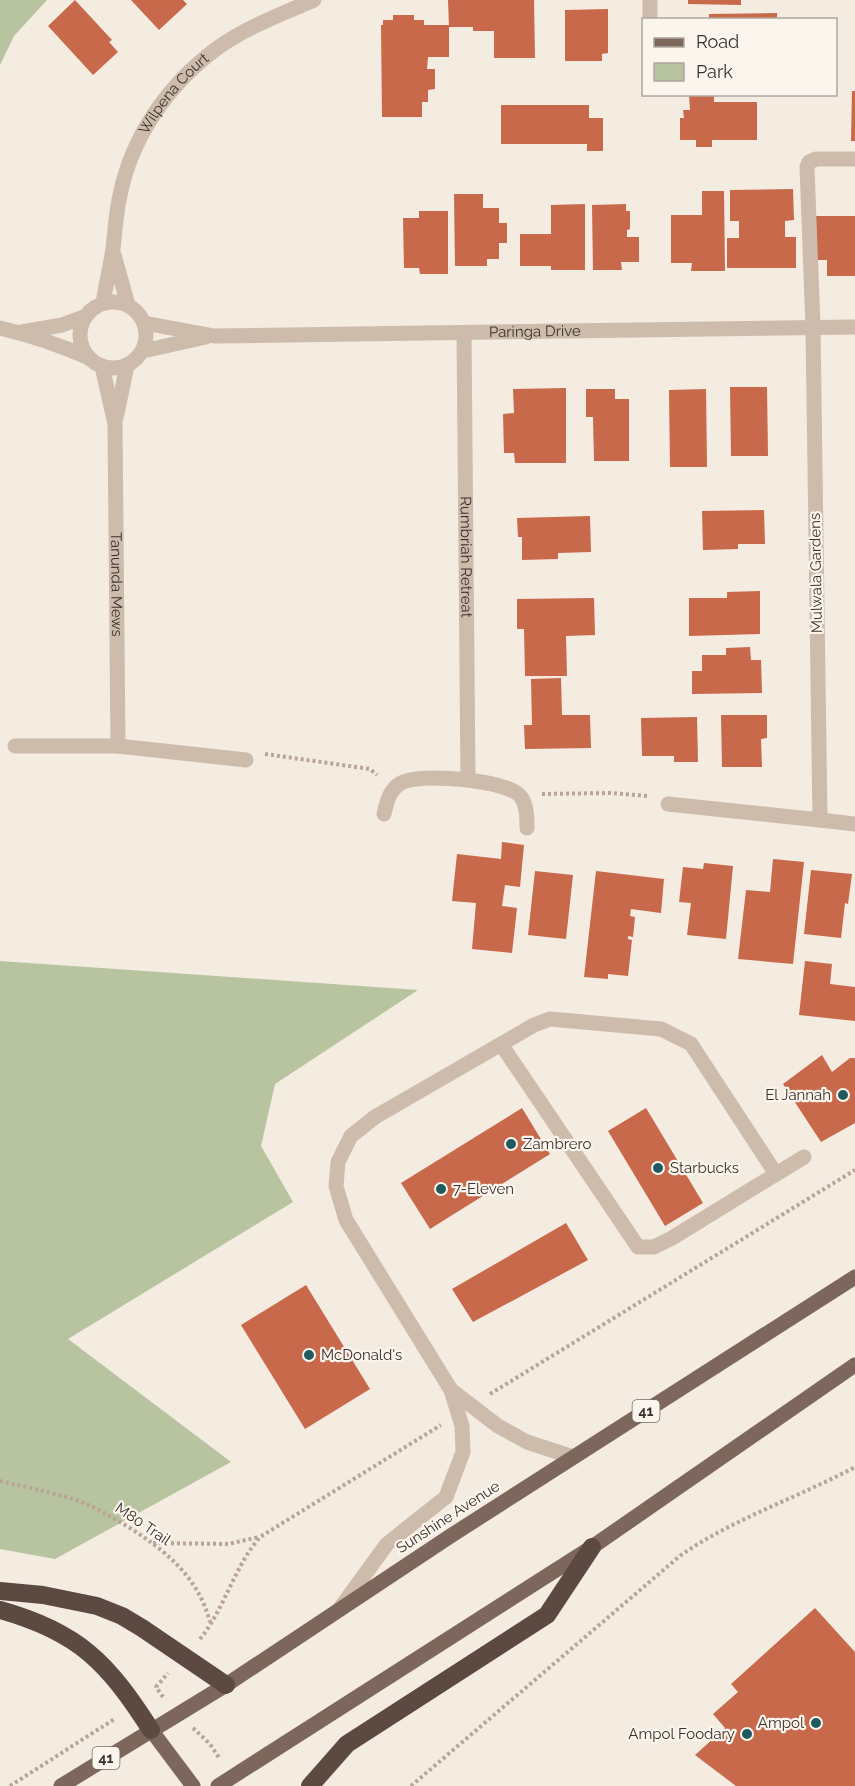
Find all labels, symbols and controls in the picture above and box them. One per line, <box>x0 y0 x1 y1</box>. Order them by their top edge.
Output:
legend <box>642 18 837 96</box>
text: Road <box>696 31 739 52</box>
street label: Wilpena Court <box>135 49 212 137</box>
text: Park <box>696 61 733 82</box>
street label: Paringa Drive <box>489 322 581 341</box>
street label: Rumbriah Retreat <box>456 496 476 618</box>
street label: Mulwala Gardens <box>806 513 826 633</box>
street label: Tanunda Mews <box>107 532 126 637</box>
place label: El Jannah <box>765 1086 831 1104</box>
marker: El Jannah <box>836 1088 850 1102</box>
place label: Zambrero <box>523 1135 592 1153</box>
marker: Zambrero <box>504 1137 518 1151</box>
place label: Starbucks <box>670 1159 739 1177</box>
marker: Starbucks <box>651 1161 665 1175</box>
place label: 7-Eleven <box>453 1180 514 1198</box>
marker: 7-Eleven <box>434 1182 448 1196</box>
place label: McDonald's <box>321 1346 402 1364</box>
marker: McDonald's <box>302 1348 316 1362</box>
road number: 41 <box>632 1400 660 1422</box>
street label: Sunshine Avenue <box>393 1477 503 1557</box>
street label: M80 Trail <box>112 1499 175 1550</box>
place label: Ampol <box>758 1714 805 1732</box>
marker: Ampol <box>809 1716 823 1730</box>
place label: Ampol Foodary <box>628 1725 735 1743</box>
marker: Ampol Foodary <box>740 1727 754 1741</box>
road number: 41 <box>92 1747 120 1769</box>

